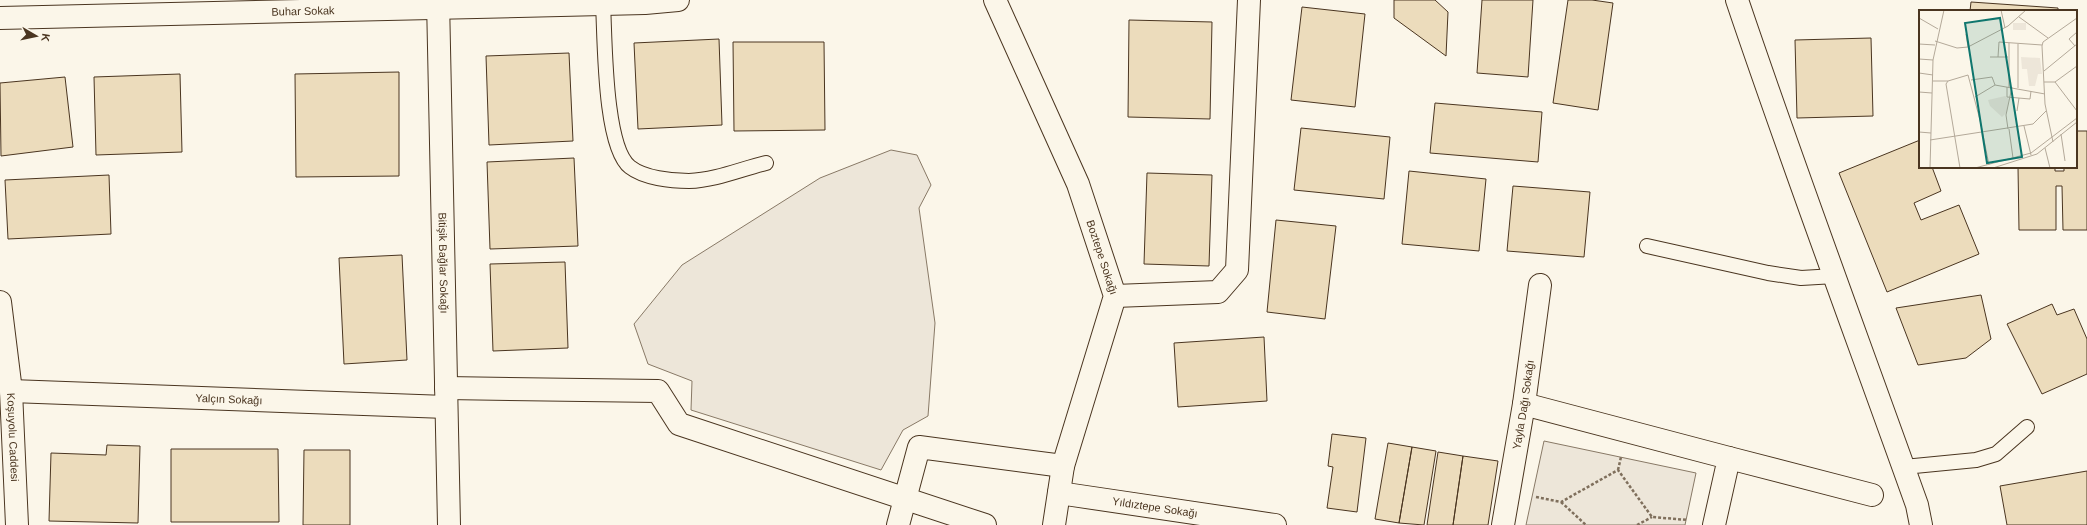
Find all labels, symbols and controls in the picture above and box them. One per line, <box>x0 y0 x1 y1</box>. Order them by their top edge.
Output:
street label: Buhar Sokak <box>271 4 335 18</box>
inset map <box>1919 10 2077 168</box>
north arrow <box>16 16 56 56</box>
text: K <box>39 33 52 42</box>
street label: Bitişik Bağlar Sokağı <box>436 212 451 314</box>
street label: Boztepe Sokağı <box>1084 218 1120 296</box>
street label: Yayla Dağı Sokağı <box>1510 359 1536 450</box>
street label: Yalçın Sokağı <box>195 392 263 406</box>
street label: Koşuyolu Caddesi <box>5 393 21 482</box>
street label: Yıldıztepe Sokağı <box>1111 495 1199 519</box>

